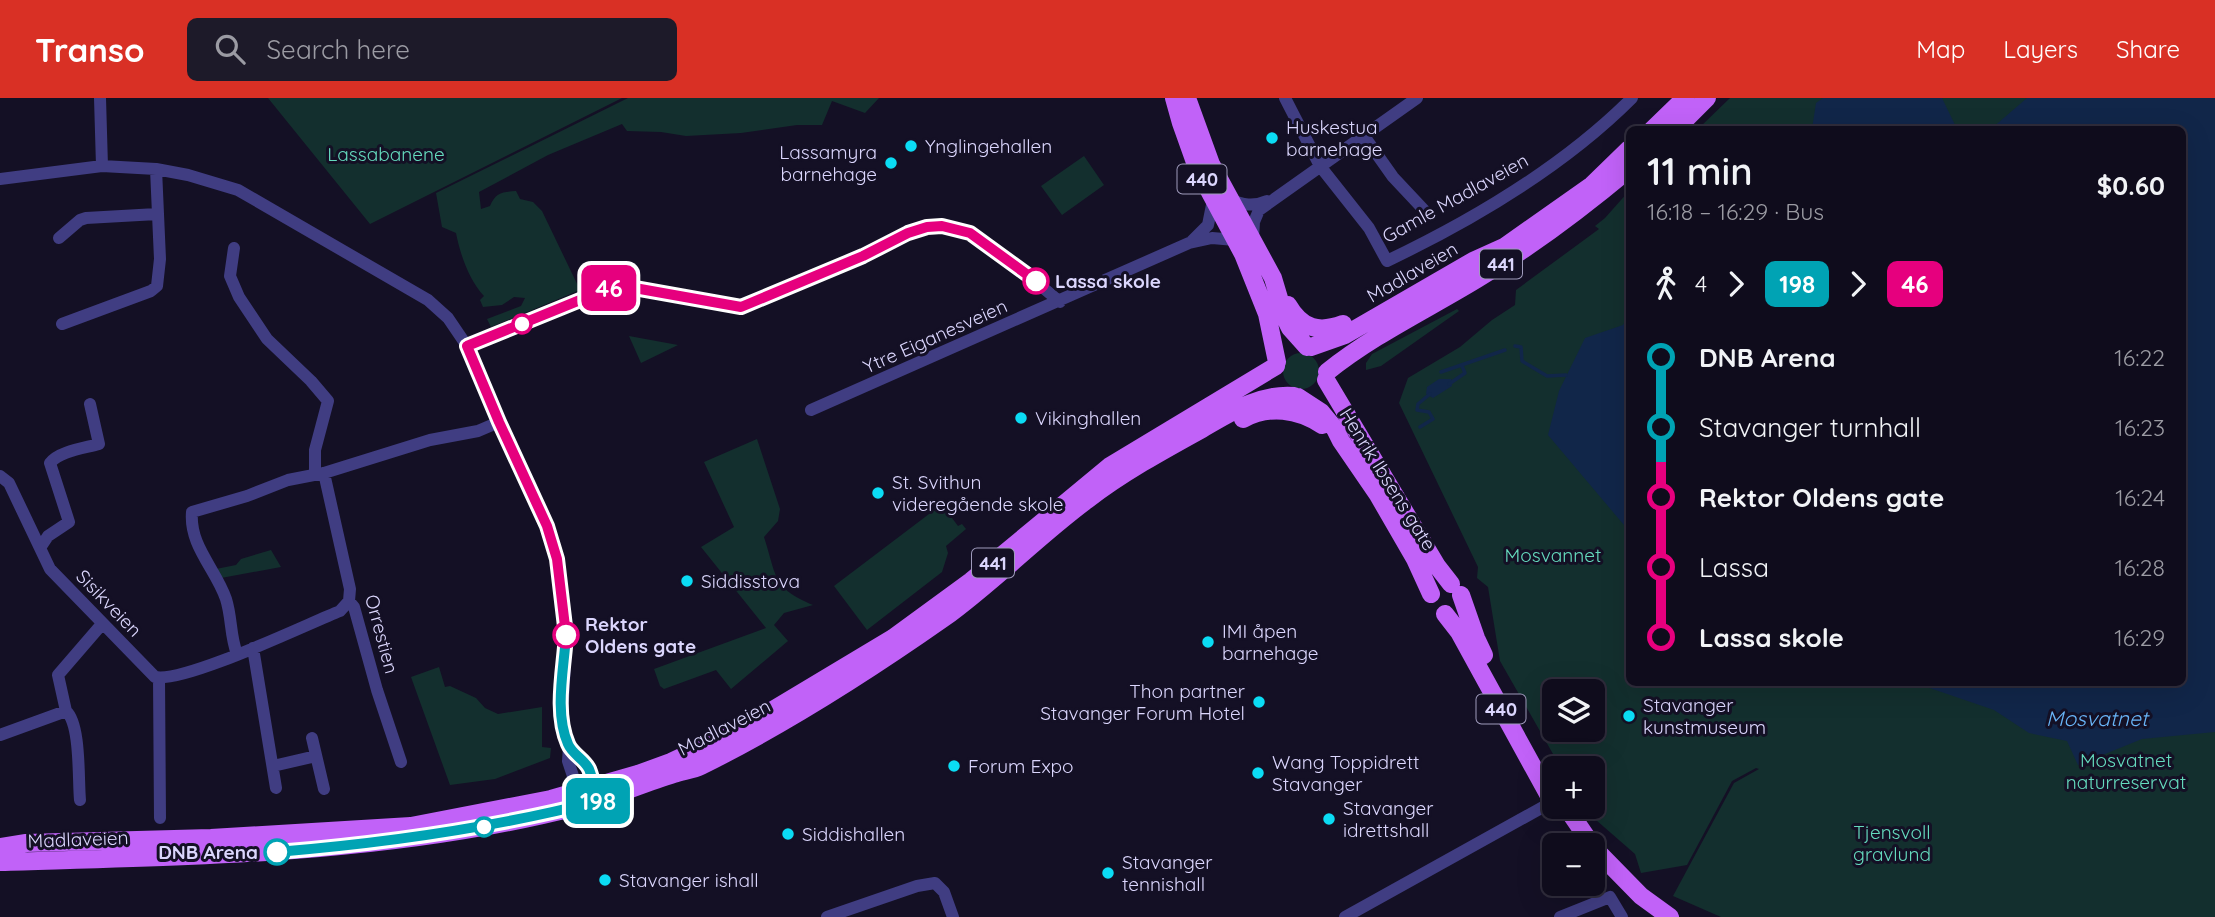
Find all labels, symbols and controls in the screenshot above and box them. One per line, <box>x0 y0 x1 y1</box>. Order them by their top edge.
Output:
search box <box>187 18 677 81</box>
text: Transo <box>35 29 145 70</box>
icon: search <box>211 30 249 68</box>
text: Search here <box>267 33 410 66</box>
text: Map <box>1916 34 1965 64</box>
text: Layers <box>2003 34 2078 64</box>
text: Share <box>2116 34 2180 64</box>
place label: Huskestua barnehage <box>1286 115 1383 161</box>
marker: Huskestua barnehage <box>1264 130 1280 146</box>
place label: Ynglingehallen <box>925 134 1052 158</box>
marker: Ynglingehallen <box>903 138 919 154</box>
place label: Lassamyra barnehage <box>779 140 877 186</box>
park label: Lassabanene <box>327 142 445 166</box>
text: 11 min <box>1647 147 1753 195</box>
street label: Gamle Madlaveien <box>1378 148 1532 248</box>
marker: Lassamyra barnehage <box>883 155 899 171</box>
road number: 440 <box>1178 164 1226 194</box>
text: $0.60 <box>2097 169 2165 202</box>
text: 16:18 – 16:29 · Bus <box>1647 197 1824 226</box>
street label: Madlaveien <box>1362 236 1462 308</box>
road number: 441 <box>1480 250 1522 279</box>
line badge: 46 <box>578 265 640 311</box>
icon: walk <box>1647 265 1685 303</box>
icon: forward <box>1717 265 1755 303</box>
icon: forward <box>1839 265 1877 303</box>
marker: Lassa skole <box>1023 268 1049 294</box>
place label: Lassa skole <box>1055 269 1161 293</box>
text: 4 <box>1695 269 1707 298</box>
text: 198 <box>1779 269 1815 299</box>
text: 46 <box>1901 269 1929 299</box>
text: 46 <box>595 273 623 303</box>
street label: Ytre Eiganesveien <box>859 293 1011 379</box>
unlabelled marker <box>512 314 532 334</box>
text: DNB Arena <box>1699 341 1836 374</box>
text: 16:22 <box>2114 343 2165 372</box>
street label: Henrik Ibsens gate <box>1335 403 1441 555</box>
place label: Vikinghallen <box>1035 406 1141 430</box>
marker: Vikinghallen <box>1013 410 1029 426</box>
text: Stavanger turnhall <box>1699 411 1921 444</box>
text: 16:23 <box>2115 413 2165 442</box>
place label: St. Svithun videregående skole <box>892 470 1063 516</box>
text: Rektor Oldens gate <box>1699 481 1944 514</box>
text: 16:24 <box>2115 483 2165 512</box>
marker: St. Svithun videregående skole <box>870 485 886 501</box>
park label: Mosvannet <box>1505 543 1601 567</box>
road number: 441 <box>972 548 1014 578</box>
text: Lassa <box>1699 551 1769 584</box>
text: 16:28 <box>2115 553 2165 582</box>
street label: Sisikveien <box>71 564 147 642</box>
place label: Siddisstova <box>701 569 800 593</box>
marker: Siddisstova <box>679 573 695 589</box>
street label: Orrestien <box>360 592 404 676</box>
place label: Rektor Oldens gate <box>585 612 696 658</box>
place label: IMI åpen barnehage <box>1222 619 1319 665</box>
text: Lassa skole <box>1699 621 1844 654</box>
marker: Rektor Oldens gate <box>553 622 579 648</box>
text: 16:29 <box>2114 623 2165 652</box>
marker: IMI åpen barnehage <box>1200 634 1216 650</box>
place label: Thon partner Stavanger Forum Hotel <box>1040 679 1246 725</box>
map controls <box>1542 679 1605 896</box>
button: layers <box>1542 679 1605 742</box>
street label: Madlaveien <box>674 693 774 761</box>
place label: Stavanger kunstmuseum <box>1643 693 1766 739</box>
marker: Thon partner Stavanger Forum Hotel <box>1251 694 1267 710</box>
road number: 440 <box>1476 694 1526 724</box>
water label: Mosvatnet <box>2046 705 2151 731</box>
marker: Stavanger kunstmuseum <box>1621 708 1637 724</box>
park label: Mosvatnet naturreservat <box>2066 748 2186 794</box>
place label: Wang Toppidrett Stavanger <box>1272 750 1420 796</box>
place label: Forum Expo <box>968 754 1074 778</box>
button: + <box>1542 756 1605 819</box>
marker: Forum Expo <box>946 758 962 774</box>
marker: Wang Toppidrett Stavanger <box>1250 765 1266 781</box>
line badge: 198 <box>558 778 638 824</box>
text: 198 <box>580 786 616 816</box>
place label: Stavanger idrettshall <box>1343 796 1434 842</box>
marker: Stavanger idrettshall <box>1321 811 1337 827</box>
unlabelled marker <box>474 817 494 837</box>
park label: Tjensvoll gravlund <box>1853 820 1931 866</box>
place label: Siddishallen <box>802 822 905 846</box>
street label: Madlaveien <box>27 825 129 853</box>
marker: Siddishallen <box>780 826 796 842</box>
button: − <box>1542 833 1605 896</box>
marker: DNB Arena <box>264 839 290 865</box>
place label: DNB Arena <box>158 840 258 864</box>
place label: Stavanger tennishall <box>1122 850 1213 896</box>
marker: Stavanger tennishall <box>1100 865 1116 881</box>
place label: Stavanger ishall <box>619 868 759 892</box>
marker: Stavanger ishall <box>597 872 613 888</box>

